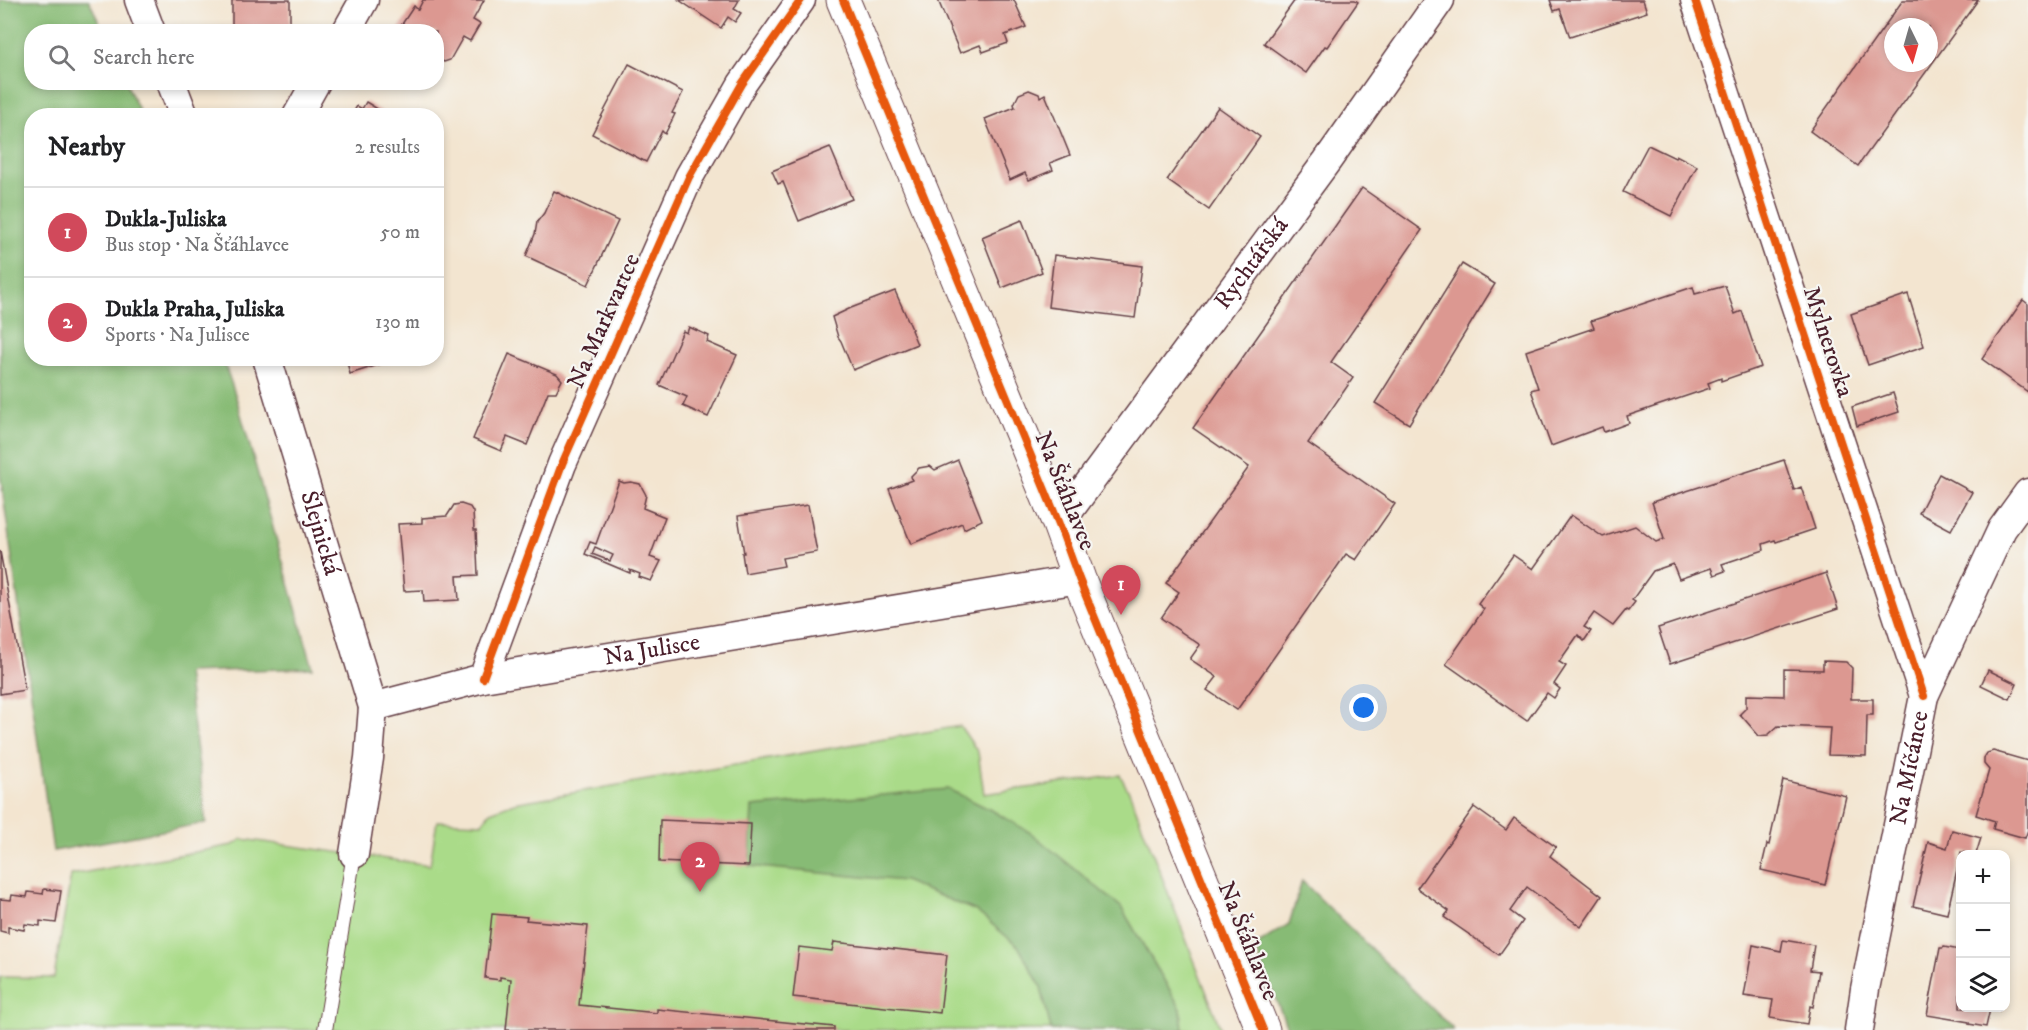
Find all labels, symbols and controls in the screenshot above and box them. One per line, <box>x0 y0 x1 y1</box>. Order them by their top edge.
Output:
north arrow <box>1884 18 1938 72</box>
search box <box>24 24 444 90</box>
icon: search <box>45 41 78 74</box>
text: Search here <box>93 44 195 71</box>
text: Nearby <box>48 131 125 164</box>
text: 2 results <box>355 135 420 160</box>
text: Dukla-Juliska <box>105 206 227 233</box>
street label: Rychtářská <box>1208 211 1296 315</box>
text: 1 <box>64 220 71 245</box>
text: 50 m <box>380 220 420 245</box>
text: Bus stop · Na Šťáhlavce <box>105 233 289 258</box>
street label: Na Markvartce <box>561 249 647 393</box>
street label: Mylnerovka <box>1796 283 1860 402</box>
text: Dukla Praha, Juliska <box>105 296 284 323</box>
text: 2 <box>63 310 72 335</box>
text: 130 m <box>375 310 420 335</box>
text: Sports · Na Julisce <box>105 323 250 348</box>
street label: Na Šťáhlavce <box>1028 427 1103 555</box>
street label: Šlejnická <box>293 487 347 580</box>
pin: 1 <box>1102 566 1140 615</box>
street label: Na Julisce <box>602 627 702 673</box>
your location <box>1349 693 1378 722</box>
street label: Na Míčánce <box>1883 708 1936 828</box>
pin: 2 <box>680 842 720 892</box>
map controls <box>1956 850 2010 1012</box>
button: + <box>1956 850 2010 904</box>
street label: Na Šťáhlavce <box>1211 877 1286 1005</box>
button: − <box>1956 904 2010 958</box>
button: layers <box>1956 958 2010 1012</box>

